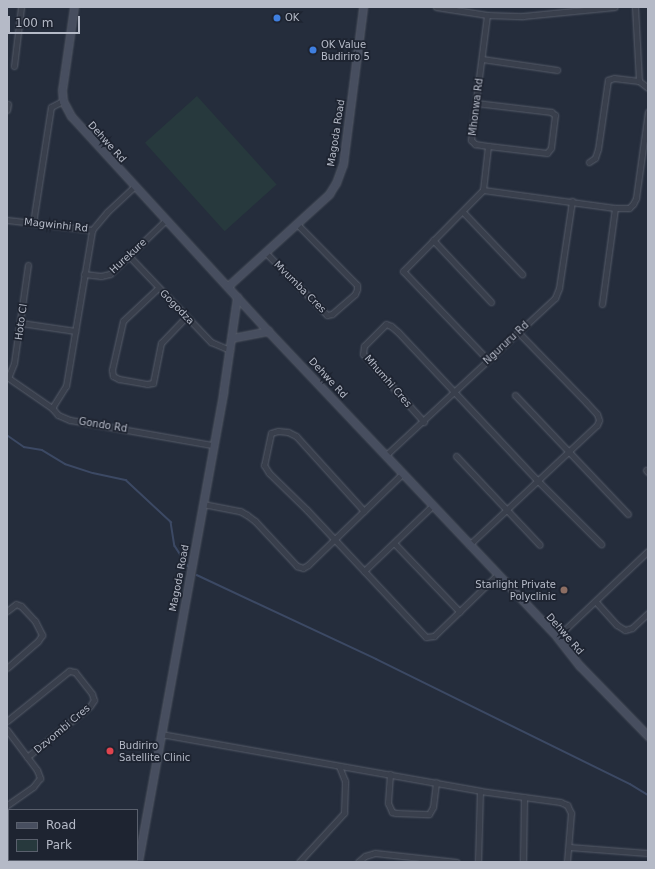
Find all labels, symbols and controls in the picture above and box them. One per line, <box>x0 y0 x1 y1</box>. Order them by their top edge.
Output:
scale bar <box>10 8 82 34</box>
place label: OK <box>285 12 299 24</box>
marker: OK <box>272 13 282 23</box>
text: 100 m <box>15 16 53 30</box>
place label: OK Value Budiriro 5 <box>321 38 370 62</box>
marker: OK Value Budiriro 5 <box>308 45 318 55</box>
street label: Mhonwa Rd <box>466 77 486 137</box>
street label: Magoda Road <box>325 98 347 168</box>
street label: Dehwe Rd <box>85 119 129 165</box>
street label: Magwinhi Rd <box>24 216 88 234</box>
street label: Hurekure <box>107 236 149 276</box>
street label: Mvumba Cres <box>272 259 328 315</box>
street label: Gogodza <box>157 287 197 327</box>
street label: Hoto Cl <box>13 303 29 341</box>
street label: Ngururu Rd <box>481 319 531 367</box>
street label: Mhumhi Cres <box>362 352 414 410</box>
street label: Dehwe Rd <box>306 355 350 401</box>
street label: Gondo Rd <box>78 415 128 435</box>
street label: Magoda Road <box>167 543 191 613</box>
place label: Starlight Private Polyclinic <box>475 578 556 602</box>
marker: Starlight Private Polyclinic <box>559 585 569 595</box>
street label: Dehwe Rd <box>544 611 586 657</box>
street label: Dzvombi Cres <box>32 702 92 756</box>
place label: Budiriro Satellite Clinic <box>119 739 190 762</box>
marker: Budiriro Satellite Clinic <box>104 745 116 757</box>
legend <box>8 809 138 861</box>
text: Road <box>46 818 76 832</box>
text: Park <box>46 838 72 852</box>

